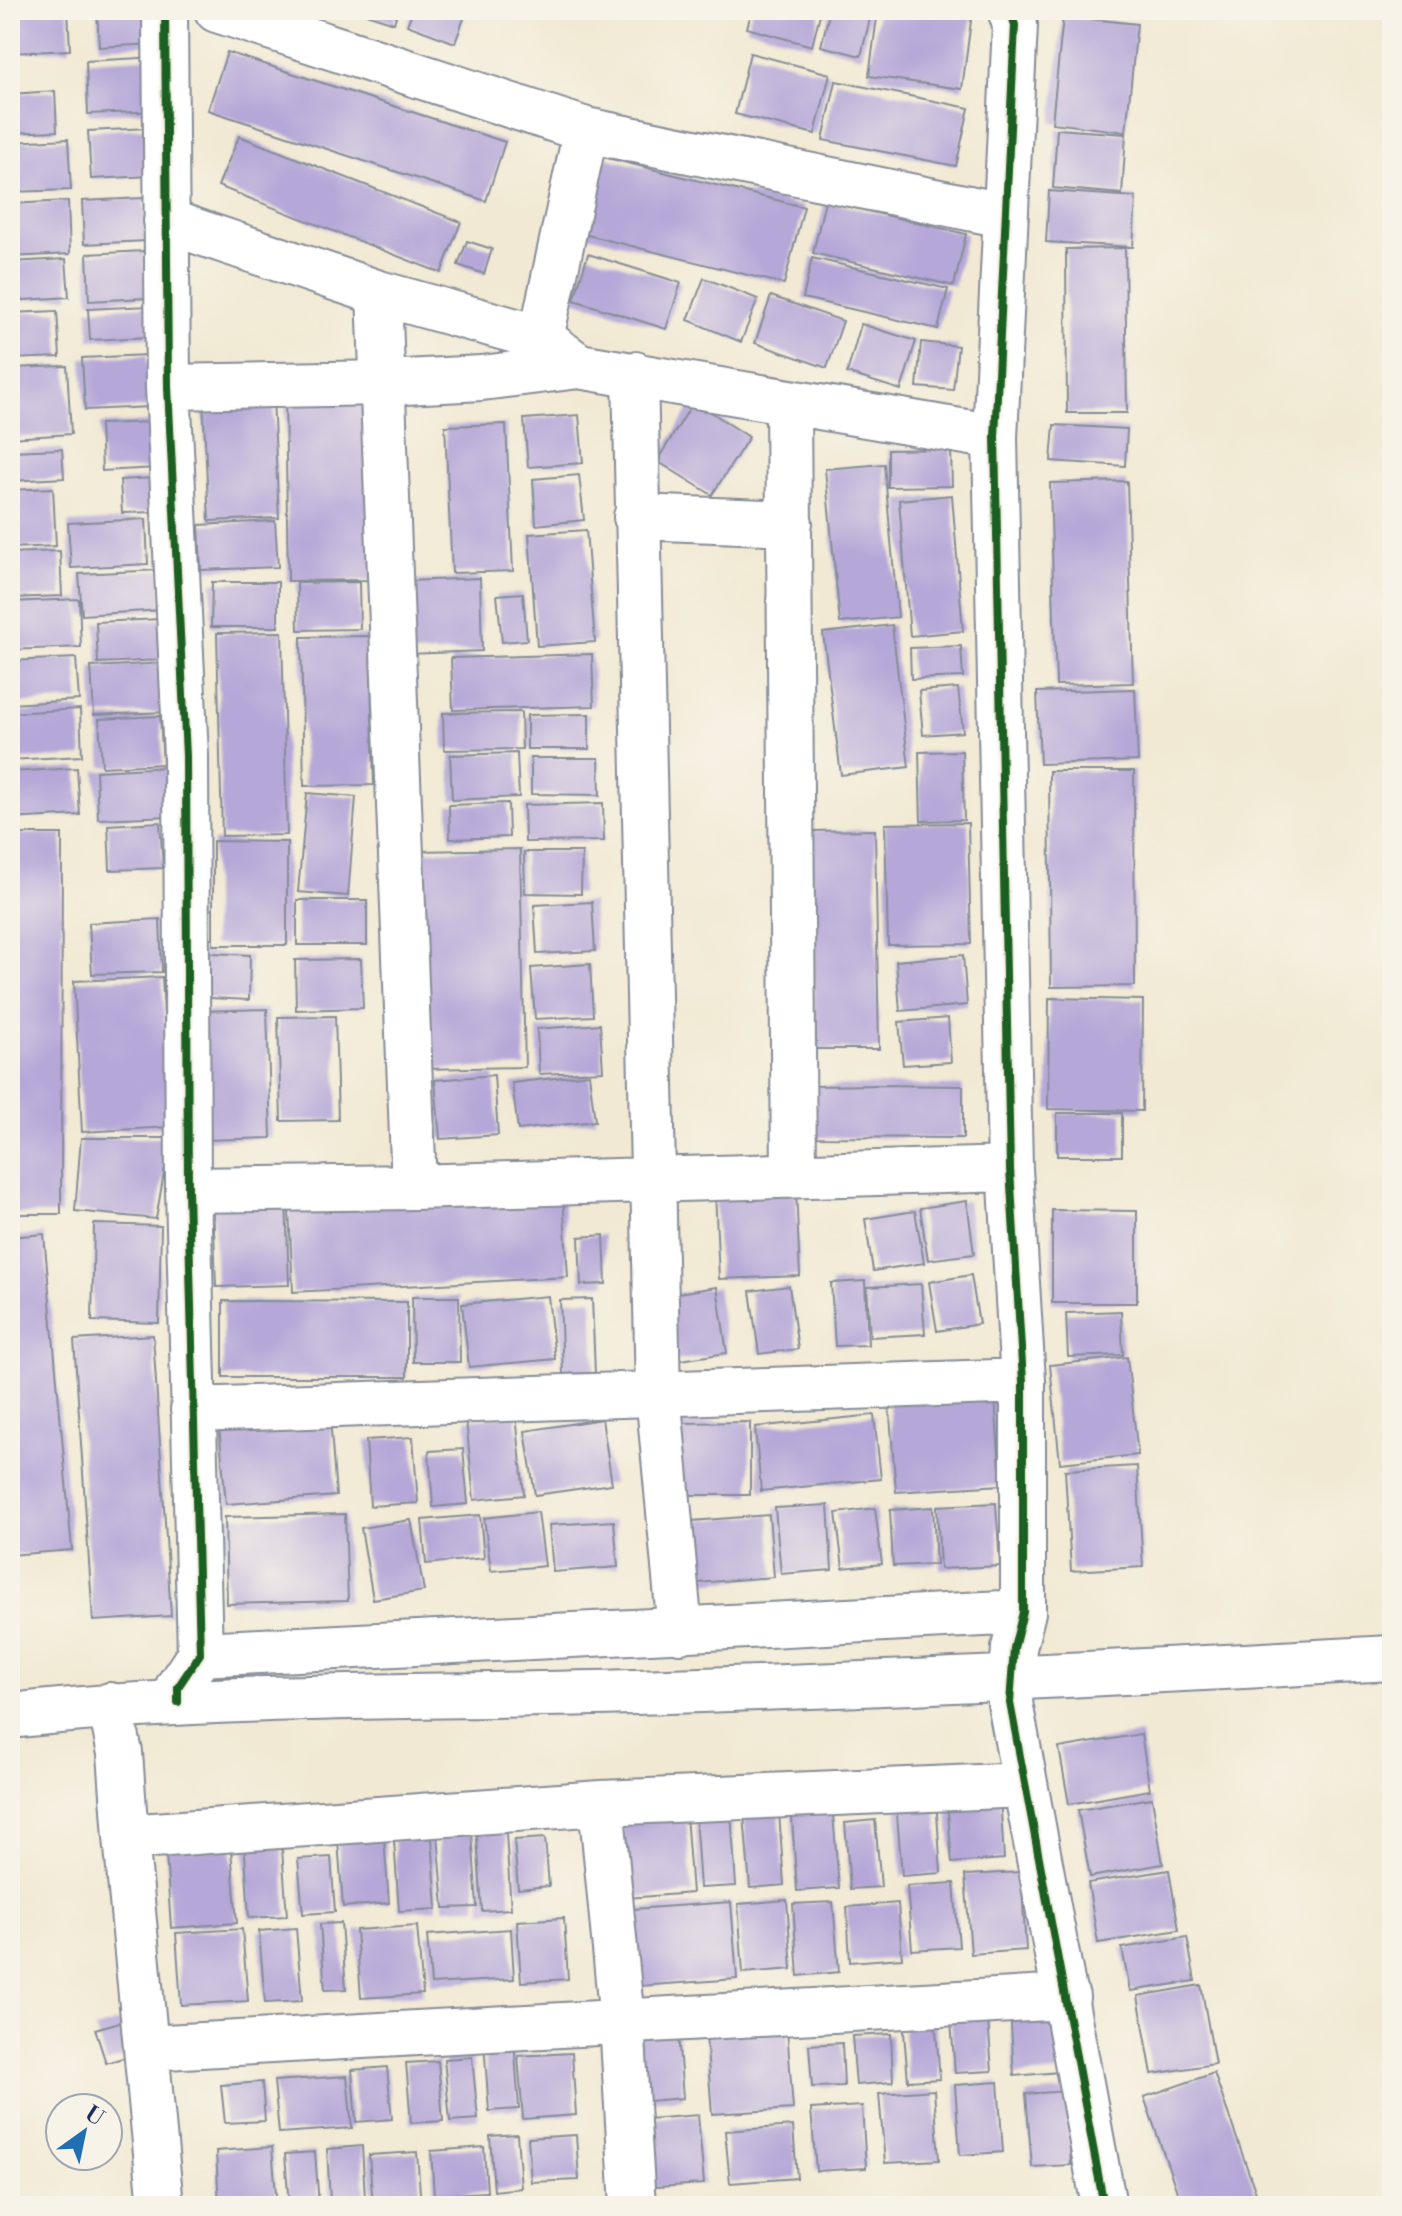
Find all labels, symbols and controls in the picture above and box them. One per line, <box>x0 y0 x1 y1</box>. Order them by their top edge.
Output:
north arrow <box>44 2092 124 2172</box>
text: U <box>80 2101 109 2132</box>

